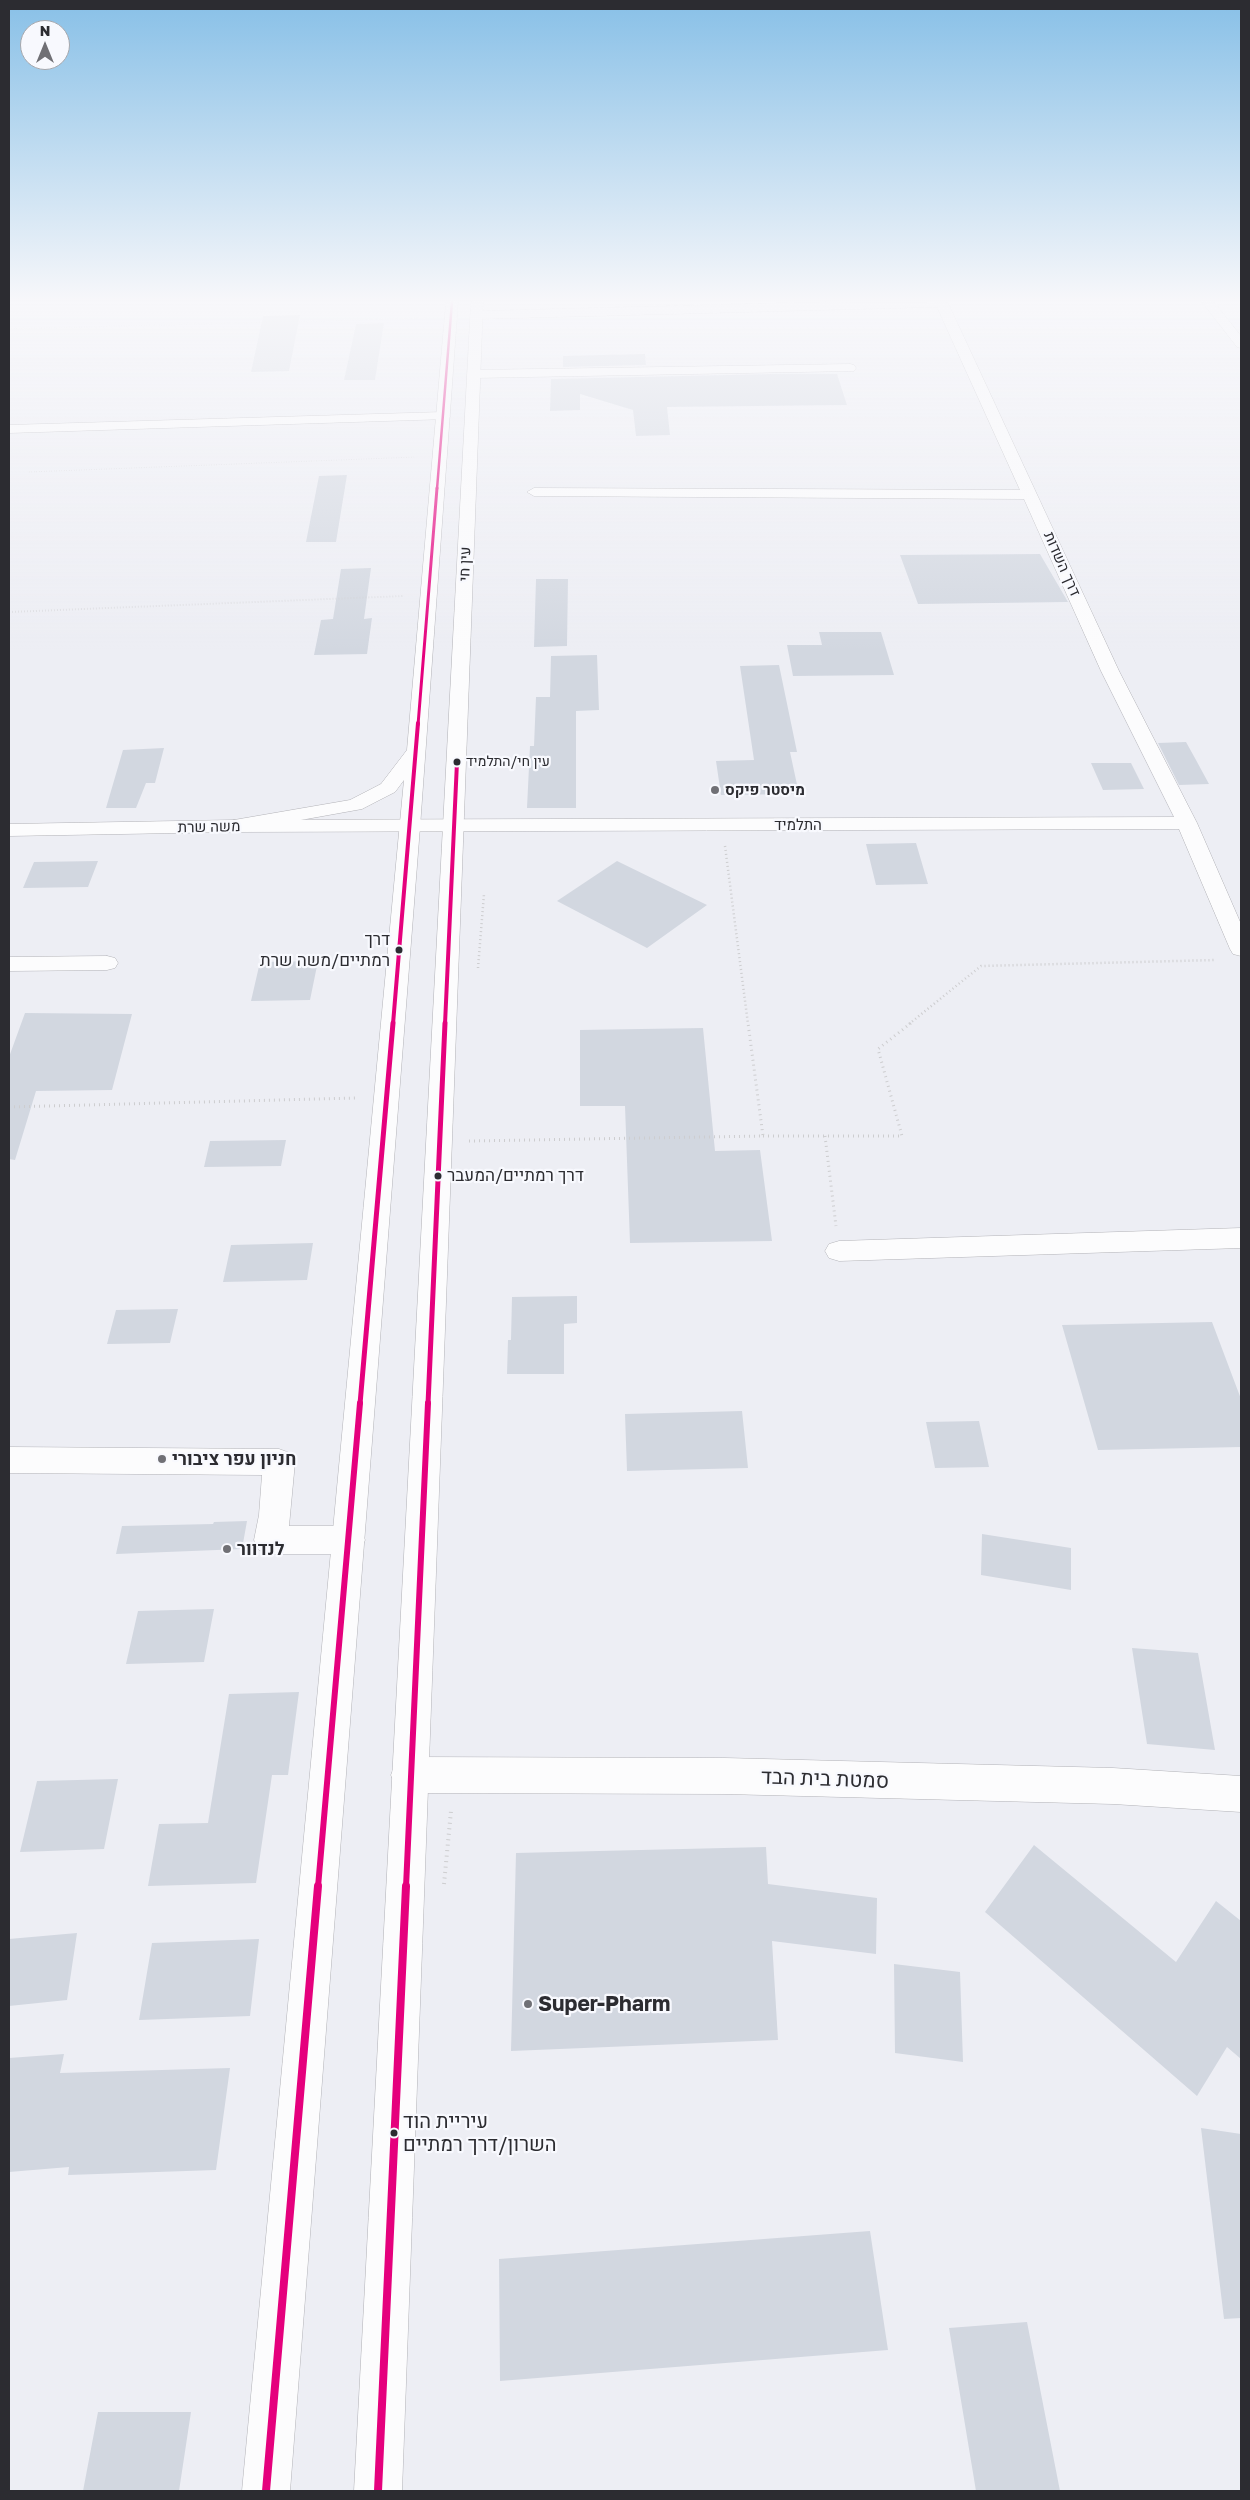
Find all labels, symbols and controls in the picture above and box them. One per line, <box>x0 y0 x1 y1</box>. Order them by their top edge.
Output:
north arrow <box>20 20 70 70</box>
text: N <box>40 22 50 39</box>
street label: דרך השדות <box>1040 529 1084 599</box>
street label: עין חי <box>455 546 475 582</box>
place label: עין חי/התלמיד <box>466 754 550 770</box>
marker: עין חי/התלמיד <box>452 757 462 767</box>
place label: מיסטר פיקס <box>725 781 805 799</box>
marker: מיסטר פיקס <box>709 784 721 796</box>
street label: התלמיד <box>774 816 822 834</box>
street label: משה שרת <box>178 817 240 837</box>
place label: דרך רמתיים/משה שרת <box>260 930 390 970</box>
marker: דרך רמתיים/משה שרת <box>394 945 404 955</box>
place label: דרך רמתיים/המעבר <box>447 1166 584 1186</box>
marker: דרך רמתיים/המעבר <box>433 1171 443 1181</box>
place label: חניון עפר ציבורי <box>172 1448 296 1470</box>
marker: חניון עפר ציבורי <box>156 1453 168 1465</box>
place label: לנדוור <box>237 1538 284 1560</box>
marker: לנדוור <box>221 1543 233 1555</box>
street label: סמטת בית הבד <box>761 1764 889 1794</box>
place label: Super-Pharm <box>538 1991 670 2017</box>
marker: Super-Pharm <box>522 1998 534 2010</box>
place label: עיריית הוד השרון/דרך רמתיים <box>403 2110 557 2157</box>
marker: עיריית הוד השרון/דרך רמתיים <box>389 2128 399 2138</box>

